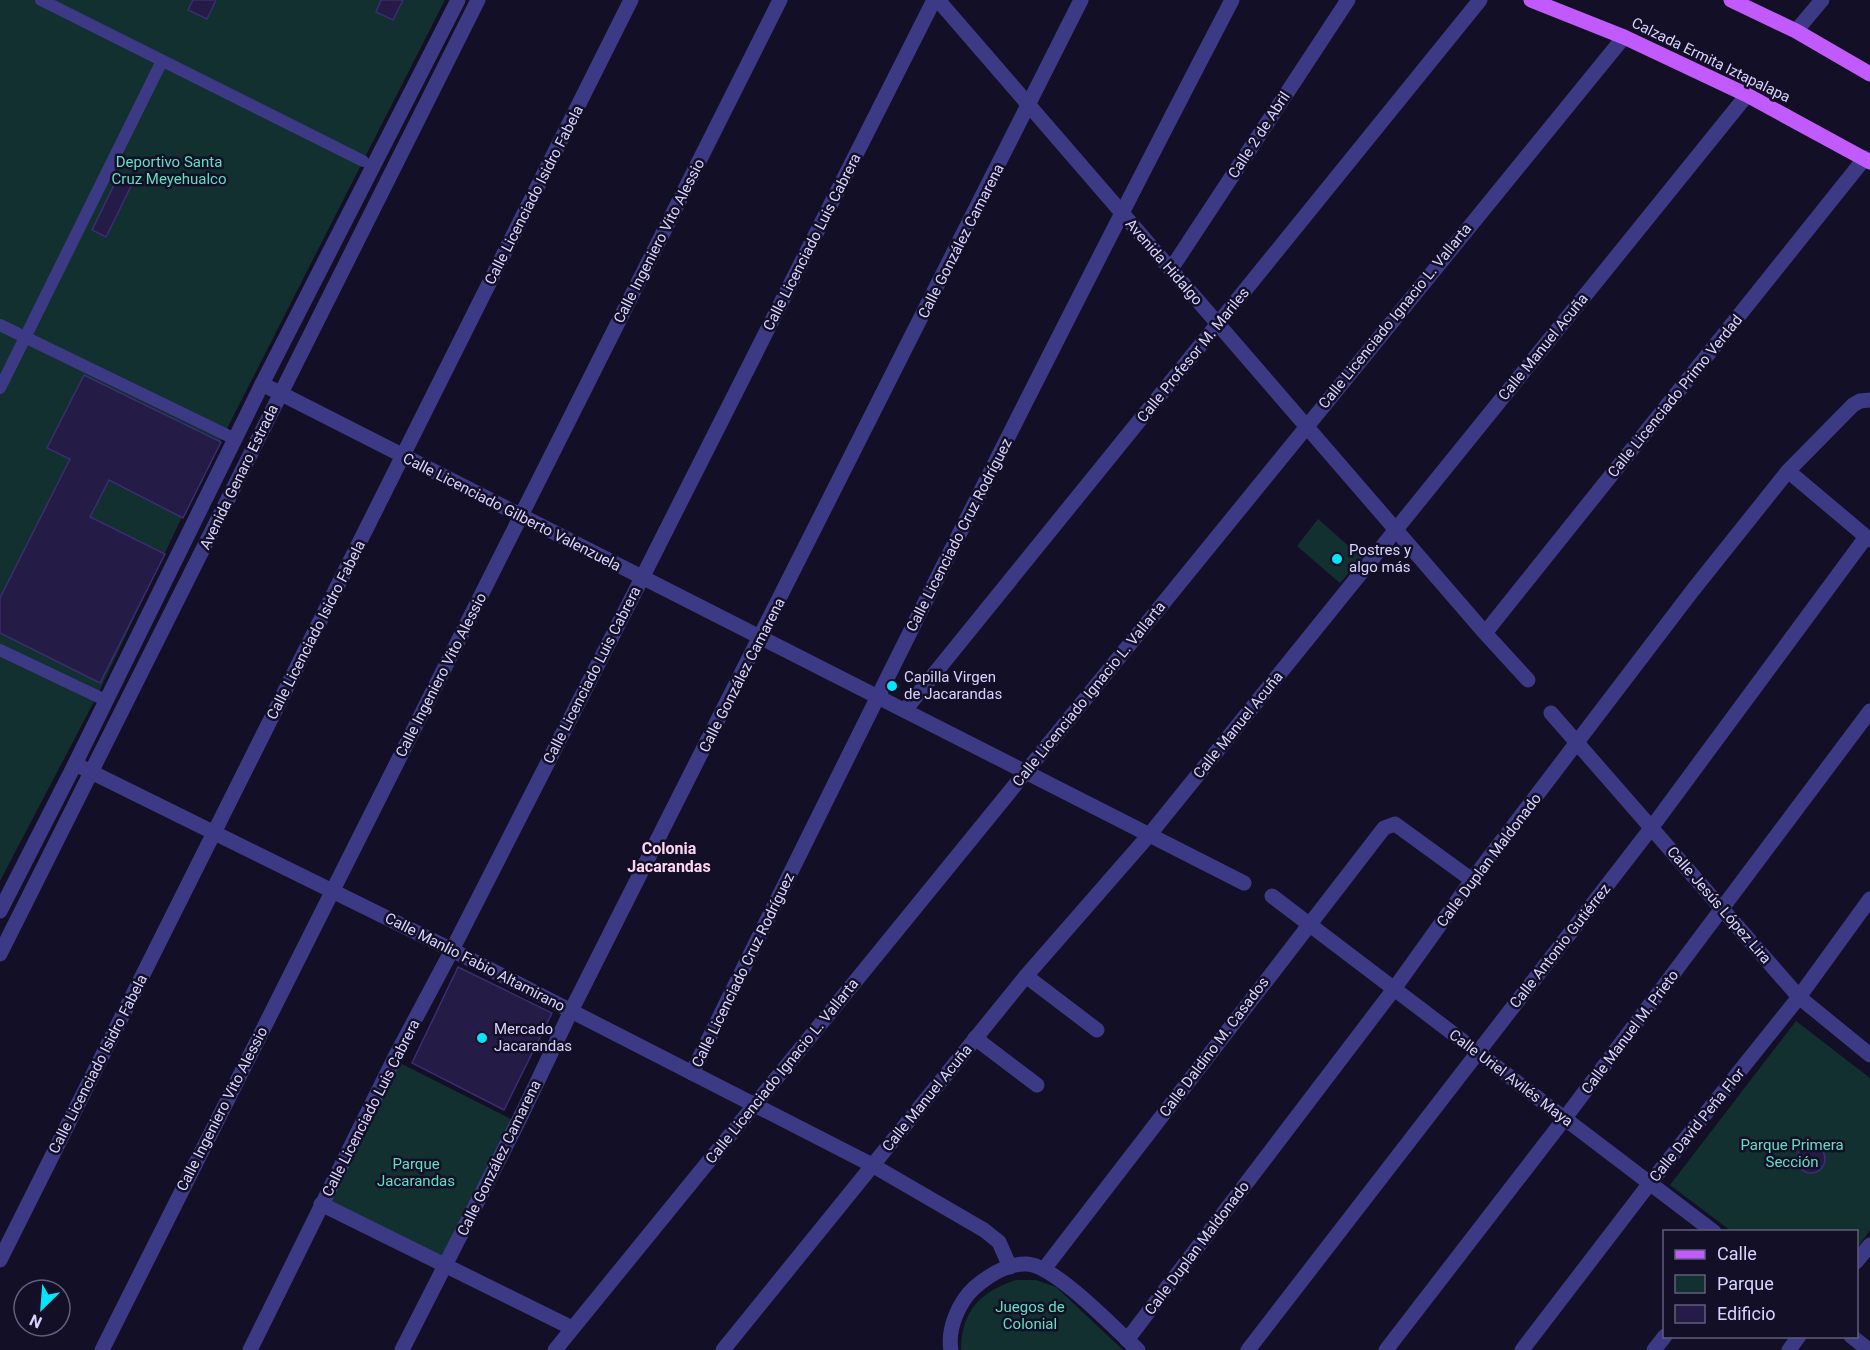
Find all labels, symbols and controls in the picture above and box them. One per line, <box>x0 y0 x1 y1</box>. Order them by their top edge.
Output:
street label: Calzada Ermita Iztapalapa <box>1629 14 1793 106</box>
street label: Calle 2 de Abril <box>1224 88 1294 182</box>
street label: Calle Licenciado Isidro Fabela <box>481 102 587 288</box>
street label: Calle Licenciado Luis Cabrera <box>759 150 865 334</box>
park label: Deportivo Santa Cruz Meyehualco <box>112 153 226 188</box>
street label: Calle Ingeniero Vito Alessio <box>610 156 708 326</box>
street label: Calle González Camarena <box>914 161 1008 321</box>
street label: Avenida Hidalgo <box>1122 215 1206 309</box>
street label: Calle Licenciado Ignacio L. Vallarta <box>1315 220 1475 412</box>
street label: Calle Profesor M. Mariles <box>1133 284 1253 426</box>
street label: Calle Manuel Acuña <box>1494 290 1592 404</box>
street label: Calle Licenciado Primo Verdad <box>1604 311 1746 481</box>
street label: Avenida Genaro Estrada <box>196 401 282 553</box>
street label: Calle Licenciado Cruz Rodríguez <box>902 435 1016 635</box>
street label: Calle Licenciado Gilberto Valenzuela <box>400 449 624 575</box>
street label: Calle Licenciado Isidro Fabela <box>263 537 369 723</box>
place label: Postres y algo más <box>1349 541 1411 576</box>
marker: Postres y algo más <box>1330 552 1344 566</box>
street label: Calle Licenciado Luis Cabrera <box>539 583 645 767</box>
street label: Calle Ingeniero Vito Alessio <box>392 590 490 760</box>
street label: Calle González Camarena <box>695 595 789 755</box>
street label: Calle Licenciado Ignacio L. Vallarta <box>1009 598 1169 790</box>
place label: Capilla Virgen de Jacarandas <box>904 668 1002 703</box>
street label: Calle Manuel Acuña <box>1189 668 1287 782</box>
marker: Capilla Virgen de Jacarandas <box>885 679 899 693</box>
street label: Calle Duplan Maldonado <box>1433 790 1545 930</box>
district label: Colonia Jacarandas <box>627 839 711 876</box>
street label: Calle Jesús López Lira <box>1663 843 1775 967</box>
street label: Calle Licenciado Cruz Rodríguez <box>688 870 798 1070</box>
street label: Calle Antonio Gutiérrez <box>1506 880 1614 1012</box>
street label: Calle Manlio Fabio Altamirano <box>382 909 568 1015</box>
street label: Calle Manuel M. Prieto <box>1578 967 1682 1097</box>
street label: Calle Licenciado Isidro Fabela <box>45 971 151 1157</box>
street label: Calle Daldino M. Casados <box>1155 973 1273 1121</box>
street label: Calle Licenciado Ignacio L. Vallarta <box>702 975 862 1167</box>
street label: Calle Licenciado Luis Cabrera <box>318 1016 424 1200</box>
place label: Mercado Jacarandas <box>494 1020 572 1055</box>
street label: Calle Ingeniero Vito Alessio <box>173 1024 271 1194</box>
street label: Calle Uriel Avilés Maya <box>1446 1026 1576 1130</box>
marker: Mercado Jacarandas <box>475 1031 489 1045</box>
street label: Calle Manuel Acuña <box>878 1041 976 1155</box>
street label: Calle David Peña Flor <box>1646 1065 1748 1185</box>
street label: Calle González Camarena <box>453 1077 545 1239</box>
park label: Parque Primera Sección <box>1740 1136 1844 1171</box>
park label: Parque Jacarandas <box>377 1155 455 1190</box>
street label: Calle Duplan Maldonado <box>1141 1178 1253 1318</box>
legend <box>1663 1230 1858 1338</box>
text: Calle <box>1717 1243 1757 1264</box>
text: Parque <box>1717 1273 1774 1294</box>
north arrow <box>12 1278 72 1338</box>
park label: Juegos de Colonial <box>995 1298 1065 1333</box>
text: Edificio <box>1717 1303 1776 1324</box>
text: N <box>27 1310 45 1332</box>

